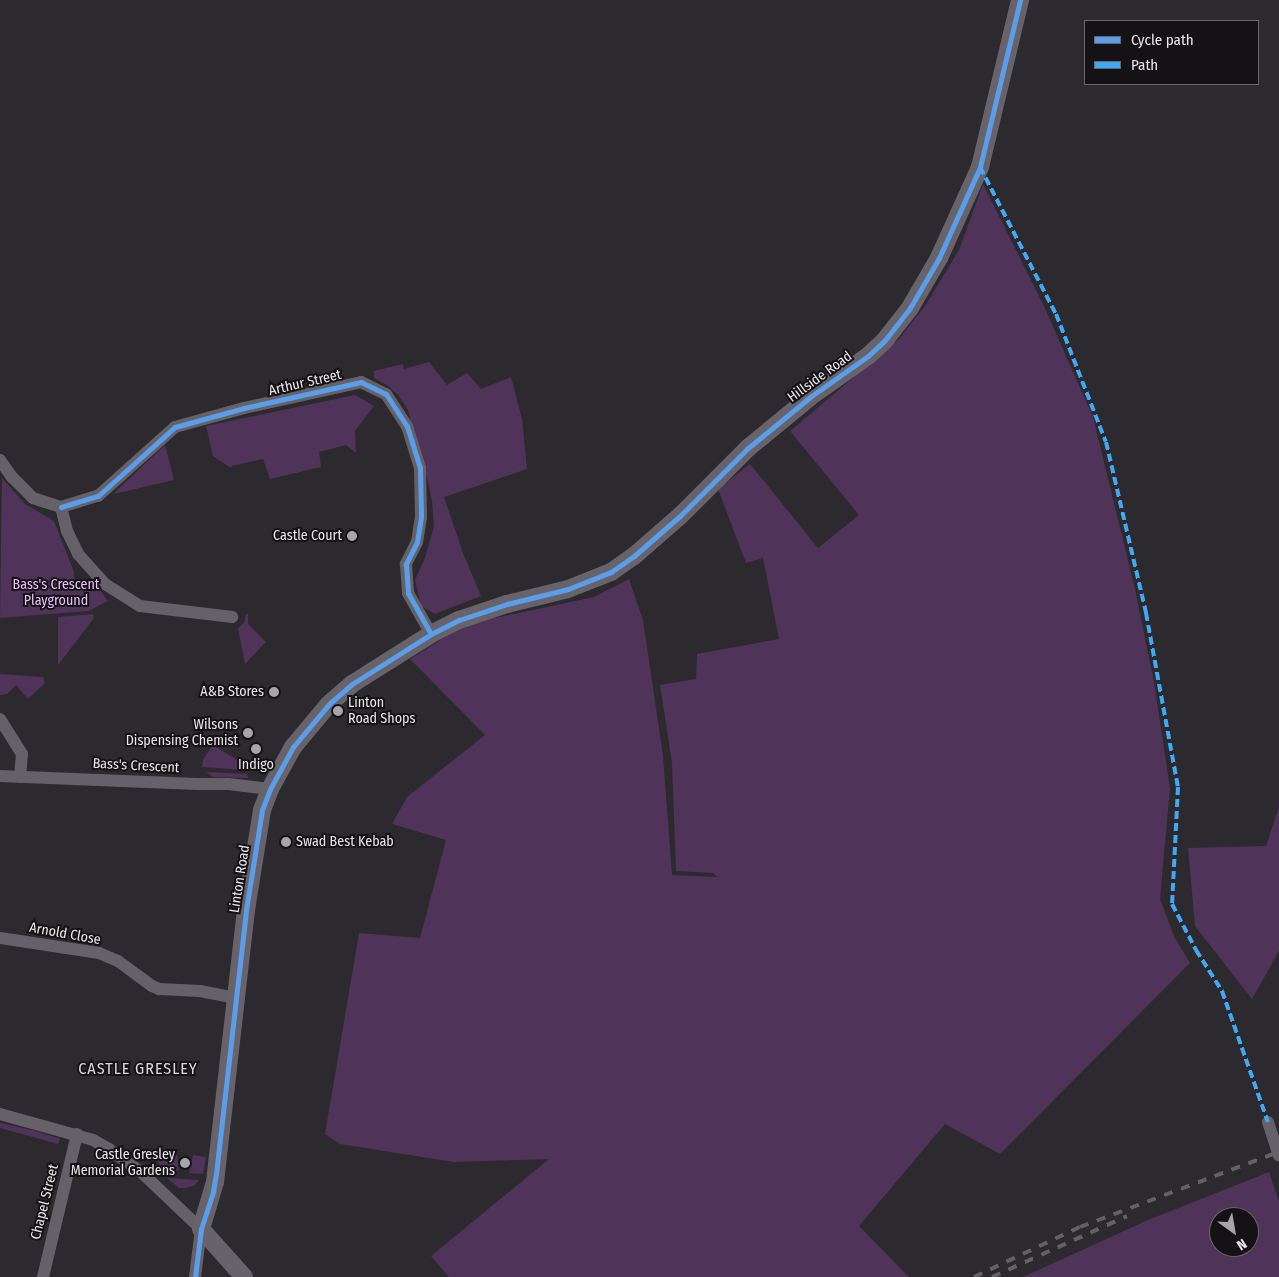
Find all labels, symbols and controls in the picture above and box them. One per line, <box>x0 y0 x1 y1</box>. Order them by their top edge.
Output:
legend <box>1084 20 1259 85</box>
text: Cycle path <box>1131 31 1194 49</box>
text: Path <box>1131 56 1158 74</box>
street label: Hillside Road <box>784 348 856 406</box>
street label: Arthur Street <box>267 366 343 400</box>
place label: Castle Court <box>273 528 342 544</box>
marker: Castle Court <box>346 530 358 542</box>
park label: Bass's Crescent Playground <box>13 577 99 610</box>
place label: A&B Stores <box>200 684 264 700</box>
marker: A&B Stores <box>268 686 280 698</box>
place label: Linton Road Shops <box>348 695 415 728</box>
marker: Linton Road Shops <box>332 705 344 717</box>
place label: Wilsons Dispensing Chemist <box>126 717 238 750</box>
marker: Wilsons Dispensing Chemist <box>242 727 254 739</box>
marker: Indigo <box>250 743 262 755</box>
street label: Bass's Crescent <box>92 755 180 777</box>
place label: Indigo <box>238 757 274 773</box>
place label: Swad Best Kebab <box>296 834 394 850</box>
marker: Swad Best Kebab <box>280 836 292 848</box>
street label: Linton Road <box>226 844 254 914</box>
street label: Arnold Close <box>28 919 102 949</box>
district label: CASTLE GRESLEY <box>76 1059 200 1079</box>
place label: Castle Gresley Memorial Gardens <box>71 1147 175 1180</box>
marker: Castle Gresley Memorial Gardens <box>179 1157 191 1169</box>
street label: Chapel Street <box>28 1163 62 1241</box>
north arrow <box>1209 1207 1259 1257</box>
text: N <box>1234 1235 1250 1254</box>

